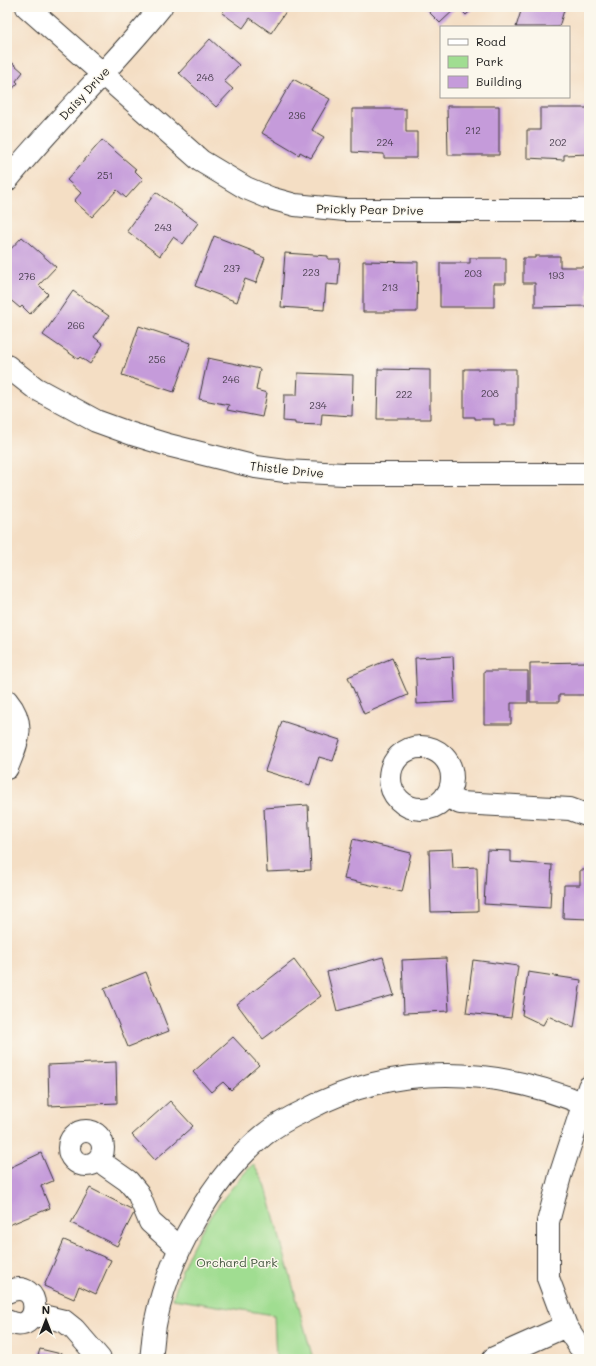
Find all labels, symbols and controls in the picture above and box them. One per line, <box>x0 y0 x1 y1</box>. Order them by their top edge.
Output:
legend <box>440 26 570 98</box>
text: Road <box>476 33 506 49</box>
text: Park <box>476 53 503 69</box>
street label: Daisy Drive <box>55 63 113 123</box>
house number: 248 <box>196 70 214 84</box>
text: Building <box>476 73 522 89</box>
house number: 236 <box>288 108 306 122</box>
house number: 212 <box>465 123 481 137</box>
house number: 224 <box>376 135 394 149</box>
house number: 202 <box>549 135 567 149</box>
house number: 251 <box>97 168 113 182</box>
street label: Prickly Pear Drive <box>316 200 424 218</box>
house number: 243 <box>154 220 172 234</box>
house number: 237 <box>224 261 241 275</box>
house number: 223 <box>303 265 320 279</box>
house number: 203 <box>464 266 482 280</box>
house number: 193 <box>548 268 564 282</box>
house number: 276 <box>18 269 36 283</box>
house number: 213 <box>382 280 398 294</box>
house number: 266 <box>67 318 85 332</box>
house number: 256 <box>148 352 166 366</box>
house number: 246 <box>222 372 240 386</box>
house number: 208 <box>481 386 499 400</box>
house number: 222 <box>396 387 412 401</box>
house number: 234 <box>309 398 327 412</box>
street label: Thistle Drive <box>249 457 325 481</box>
park label: Orchard Park <box>196 1254 278 1270</box>
north arrow <box>26 1300 66 1340</box>
text: N <box>42 1302 50 1317</box>

